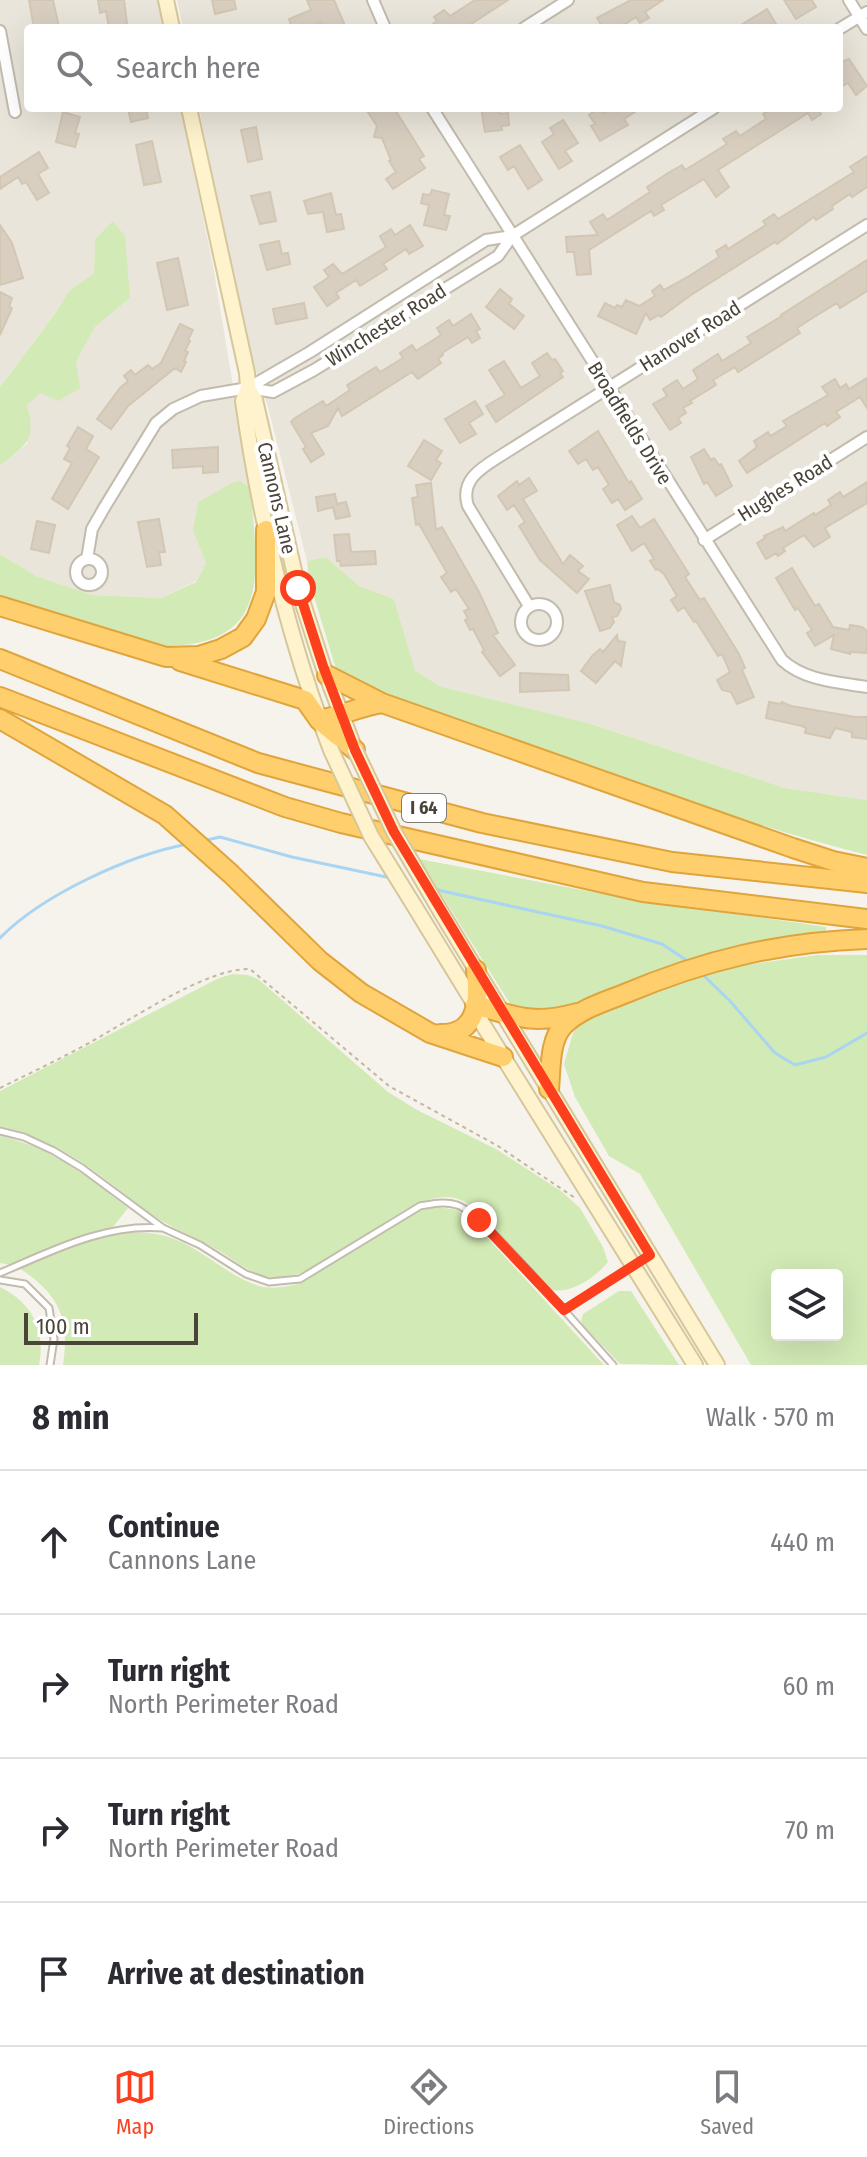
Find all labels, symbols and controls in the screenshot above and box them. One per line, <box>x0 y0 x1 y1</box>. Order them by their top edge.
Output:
search box <box>24 24 843 112</box>
icon: search <box>52 46 96 90</box>
text: Search here <box>116 50 261 86</box>
street label: Winchester Road <box>321 278 451 372</box>
street label: Hanover Road <box>635 295 745 377</box>
street label: Broadfields Drive <box>583 357 677 489</box>
street label: Cannons Lane <box>252 440 302 556</box>
street label: Hughes Road <box>733 449 837 527</box>
route start <box>280 570 316 606</box>
road number: I 64 <box>402 794 446 822</box>
route end <box>461 1202 497 1238</box>
map controls <box>771 1269 843 1341</box>
button: layers <box>771 1269 843 1341</box>
scale bar <box>24 1309 198 1345</box>
text: 100 m <box>36 1313 90 1340</box>
text: 8 min <box>32 1397 110 1438</box>
text: Walk · 570 m <box>706 1402 835 1433</box>
text: Continue <box>108 1509 220 1545</box>
icon: ahead <box>32 1520 76 1564</box>
text: 440 m <box>770 1527 835 1558</box>
text: Cannons Lane <box>108 1545 256 1576</box>
text: Turn right <box>108 1653 230 1689</box>
icon: right <box>32 1664 76 1708</box>
text: 60 m <box>782 1671 835 1702</box>
text: North Perimeter Road <box>108 1689 339 1720</box>
text: Turn right <box>108 1797 230 1833</box>
icon: right <box>32 1808 76 1852</box>
text: 70 m <box>785 1815 835 1846</box>
text: North Perimeter Road <box>108 1833 339 1864</box>
icon: arrive <box>32 1952 76 1996</box>
text: Arrive at destination <box>108 1956 365 1992</box>
tab: Map <box>113 2065 157 2140</box>
tab: Directions <box>383 2065 474 2140</box>
tab: Saved <box>700 2065 754 2140</box>

